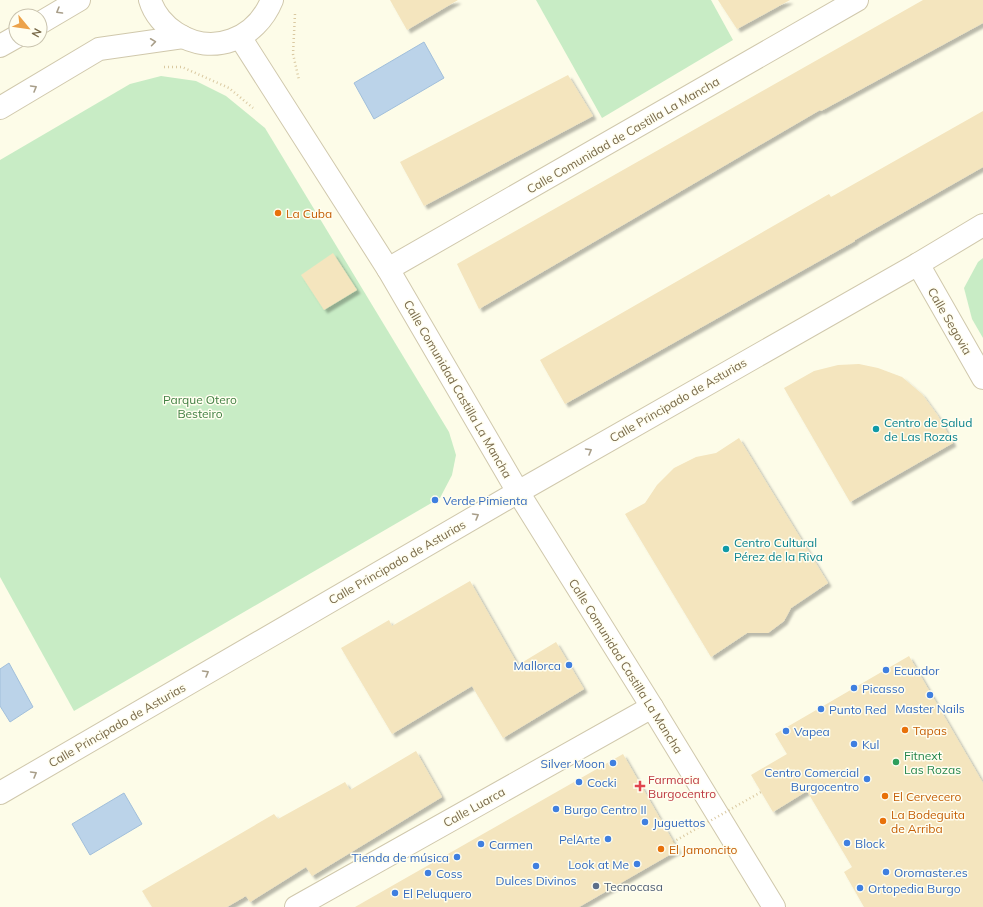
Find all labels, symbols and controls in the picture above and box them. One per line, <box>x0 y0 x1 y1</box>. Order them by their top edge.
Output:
one-way arrow <box>56 7 64 14</box>
north arrow <box>8 8 48 48</box>
text: N <box>29 26 45 40</box>
one-way arrow <box>150 38 156 47</box>
street label: Calle Comunidad de Castilla La Mancha <box>524 74 722 196</box>
one-way arrow <box>30 85 37 92</box>
place label: La Cuba <box>286 206 332 221</box>
marker: La Cuba <box>273 208 283 218</box>
street label: Calle Segovia <box>925 285 975 357</box>
street label: Calle Comunidad Castilla La Mancha <box>401 297 515 481</box>
street label: Calle Principado de Asturias <box>607 355 749 445</box>
park label: Parque Otero Besteiro <box>163 392 237 421</box>
place label: Centro de Salud de Las Rozas <box>884 415 972 444</box>
marker: Centro de Salud de Las Rozas <box>871 424 881 434</box>
one-way arrow <box>585 449 592 456</box>
place label: Verde Pimienta <box>443 493 527 508</box>
marker: Verde Pimienta <box>430 495 440 505</box>
one-way arrow <box>472 513 479 520</box>
street label: Calle Principado de Asturias <box>326 517 468 607</box>
place label: Centro Cultural Pérez de la Riva <box>734 535 823 564</box>
marker: Centro Cultural Pérez de la Riva <box>721 544 731 554</box>
street label: Calle Comunidad Castilla La Mancha <box>566 576 686 756</box>
place label: Mallorca <box>514 658 561 673</box>
marker: Mallorca <box>564 660 574 670</box>
place label: Ecuador <box>894 663 940 678</box>
marker: Ecuador <box>881 665 891 675</box>
one-way arrow <box>202 670 209 678</box>
street label: Calle Principado de Asturias <box>46 680 188 770</box>
place label: Picasso <box>862 681 905 696</box>
marker: Picasso <box>849 683 859 693</box>
marker: Master Nails <box>925 690 935 700</box>
place label: Master Nails <box>895 701 965 716</box>
place label: Punto Red <box>829 702 887 717</box>
marker: Punto Red <box>816 704 826 714</box>
place label: Tapas <box>913 723 947 738</box>
place label: Vapea <box>794 724 830 739</box>
marker: Tapas <box>900 725 910 735</box>
marker: Vapea <box>781 726 791 736</box>
place label: Kul <box>862 737 879 752</box>
marker: Kul <box>849 739 859 749</box>
place label: Fitnext Las Rozas <box>904 748 961 777</box>
place label: Silver Moon <box>540 756 605 771</box>
marker: Fitnext Las Rozas <box>891 757 901 767</box>
marker: Silver Moon <box>608 758 618 768</box>
place label: Centro Comercial Burgocentro <box>764 765 859 794</box>
one-way arrow <box>30 771 37 778</box>
place label: Farmacia Burgocentro <box>648 772 716 801</box>
marker: Centro Comercial Burgocentro <box>862 774 872 784</box>
place label: Cocki <box>587 775 617 790</box>
marker: Cocki <box>574 777 584 787</box>
marker: Farmacia Burgocentro <box>635 781 645 791</box>
street label: Calle Luarca <box>440 784 508 830</box>
place label: El Cervecero <box>893 789 962 804</box>
marker: El Cervecero <box>880 791 890 801</box>
place label: Burgo Centro II <box>564 802 647 817</box>
marker: Burgo Centro II <box>551 804 561 814</box>
place label: La Bodeguita de Arriba <box>891 807 965 836</box>
place label: Juguettos <box>653 815 706 830</box>
marker: La Bodeguita de Arriba <box>878 816 888 826</box>
marker: Juguettos <box>640 817 650 827</box>
place label: PelArte <box>559 832 600 847</box>
marker: PelArte <box>603 834 613 844</box>
place label: Block <box>855 836 886 851</box>
place label: Carmen <box>489 837 533 852</box>
marker: Block <box>842 838 852 848</box>
marker: Carmen <box>476 839 486 849</box>
place label: El Jamoncito <box>669 842 738 857</box>
marker: El Jamoncito <box>656 844 666 854</box>
place label: Tienda de música <box>352 850 449 865</box>
marker: Tienda de música <box>452 852 462 862</box>
place label: Look at Me <box>568 857 629 872</box>
marker: Look at Me <box>632 859 642 869</box>
marker: Dulces Divinos <box>531 861 541 871</box>
place label: Oromaster.es <box>894 865 968 880</box>
place label: Coss <box>436 866 463 881</box>
marker: Oromaster.es <box>881 867 891 877</box>
marker: Coss <box>423 868 433 878</box>
place label: Dulces Divinos <box>495 873 577 888</box>
place label: Tecnocasa <box>604 879 663 894</box>
marker: Tecnocasa <box>591 881 601 891</box>
place label: Ortopedia Burgo <box>868 881 961 896</box>
marker: Ortopedia Burgo <box>855 883 865 893</box>
place label: El Peluquero <box>403 886 472 901</box>
marker: El Peluquero <box>390 888 400 898</box>

